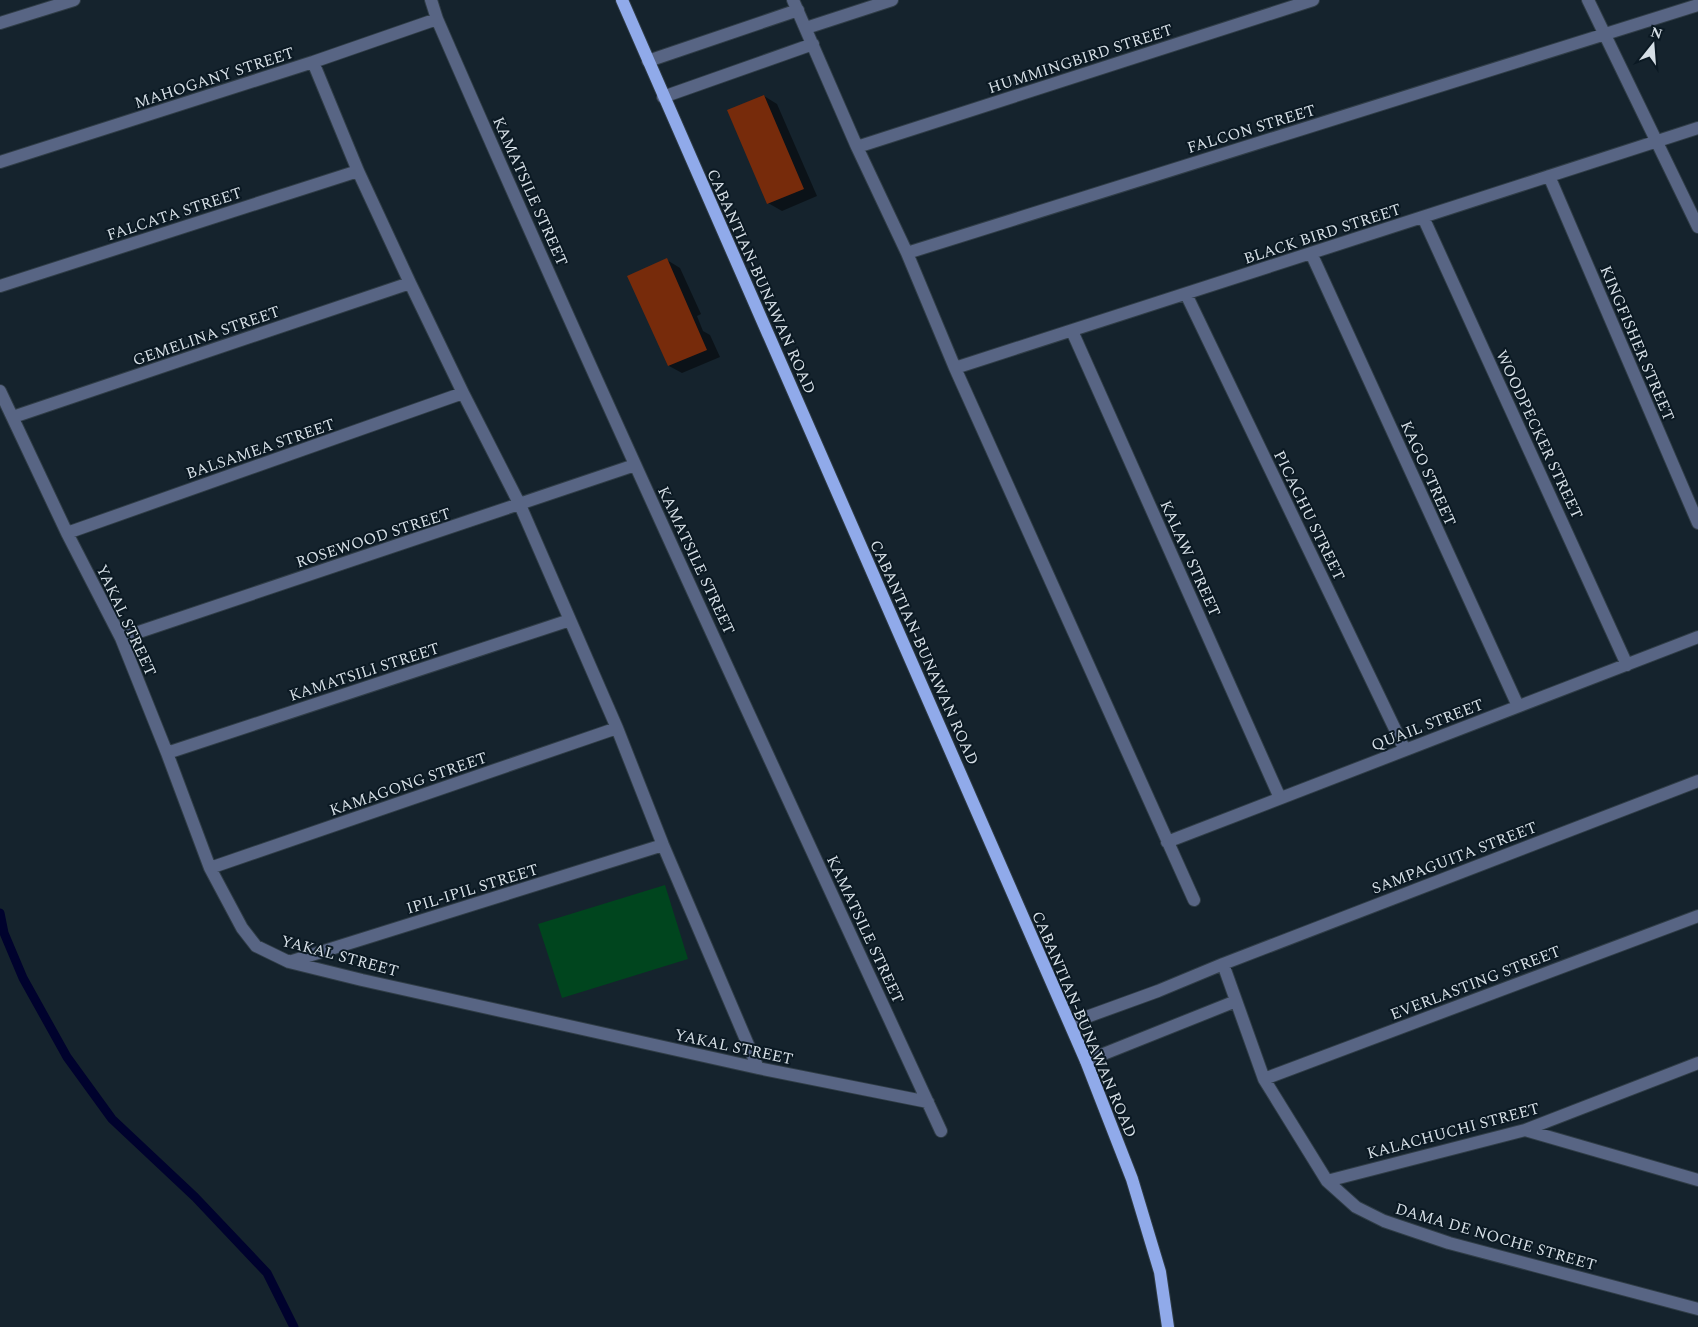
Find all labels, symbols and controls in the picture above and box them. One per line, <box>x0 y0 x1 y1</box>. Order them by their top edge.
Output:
street label: HUMMINGBIRD STREET <box>985 18 1176 100</box>
north arrow <box>1628 20 1678 70</box>
text: N <box>1648 21 1665 45</box>
street label: MAHOGANY STREET <box>131 41 298 115</box>
street label: FALCON STREET <box>1184 98 1319 160</box>
street label: KAMATSILE STREET <box>486 113 574 270</box>
street label: CABANTIAN-BUNAWAN ROAD <box>700 165 822 398</box>
street label: FALCATA STREET <box>103 181 245 247</box>
street label: BLACK BIRD STREET <box>1241 197 1404 271</box>
street label: KINGFISHER STREET <box>1593 262 1681 425</box>
street label: GEMELINA STREET <box>129 299 283 372</box>
street label: WOODPECKER STREET <box>1489 346 1589 523</box>
street label: BALSAMEA STREET <box>183 412 338 486</box>
street label: KAGO STREET <box>1394 417 1462 530</box>
street label: PICACHU STREET <box>1267 446 1351 585</box>
street label: KAMATSILE STREET <box>651 482 741 639</box>
street label: KALAW STREET <box>1154 496 1227 621</box>
street label: ROSEWOOD STREET <box>293 501 454 574</box>
street label: CABANTIAN-BUNAWAN ROAD <box>863 536 985 769</box>
street label: YAKAL STREET <box>90 561 163 680</box>
street label: KAMATSILI STREET <box>286 636 443 708</box>
street label: QUAIL STREET <box>1368 692 1487 757</box>
street label: KAMAGONG STREET <box>326 746 491 822</box>
street label: SAMPAGUITA STREET <box>1368 815 1541 901</box>
street label: KAMATSILE STREET <box>820 851 910 1008</box>
street label: IPIL-IPIL STREET <box>403 857 542 920</box>
street label: CABANTIAN-BUNAWAN ROAD <box>1025 907 1143 1141</box>
street label: YAKAL STREET <box>278 929 401 983</box>
street label: EVERLASTING STREET <box>1387 939 1564 1027</box>
street label: YAKAL STREET <box>672 1023 796 1071</box>
street label: KALACHUCHI STREET <box>1364 1096 1543 1166</box>
street label: DAMA DE NOCHE STREET <box>1392 1197 1599 1277</box>

